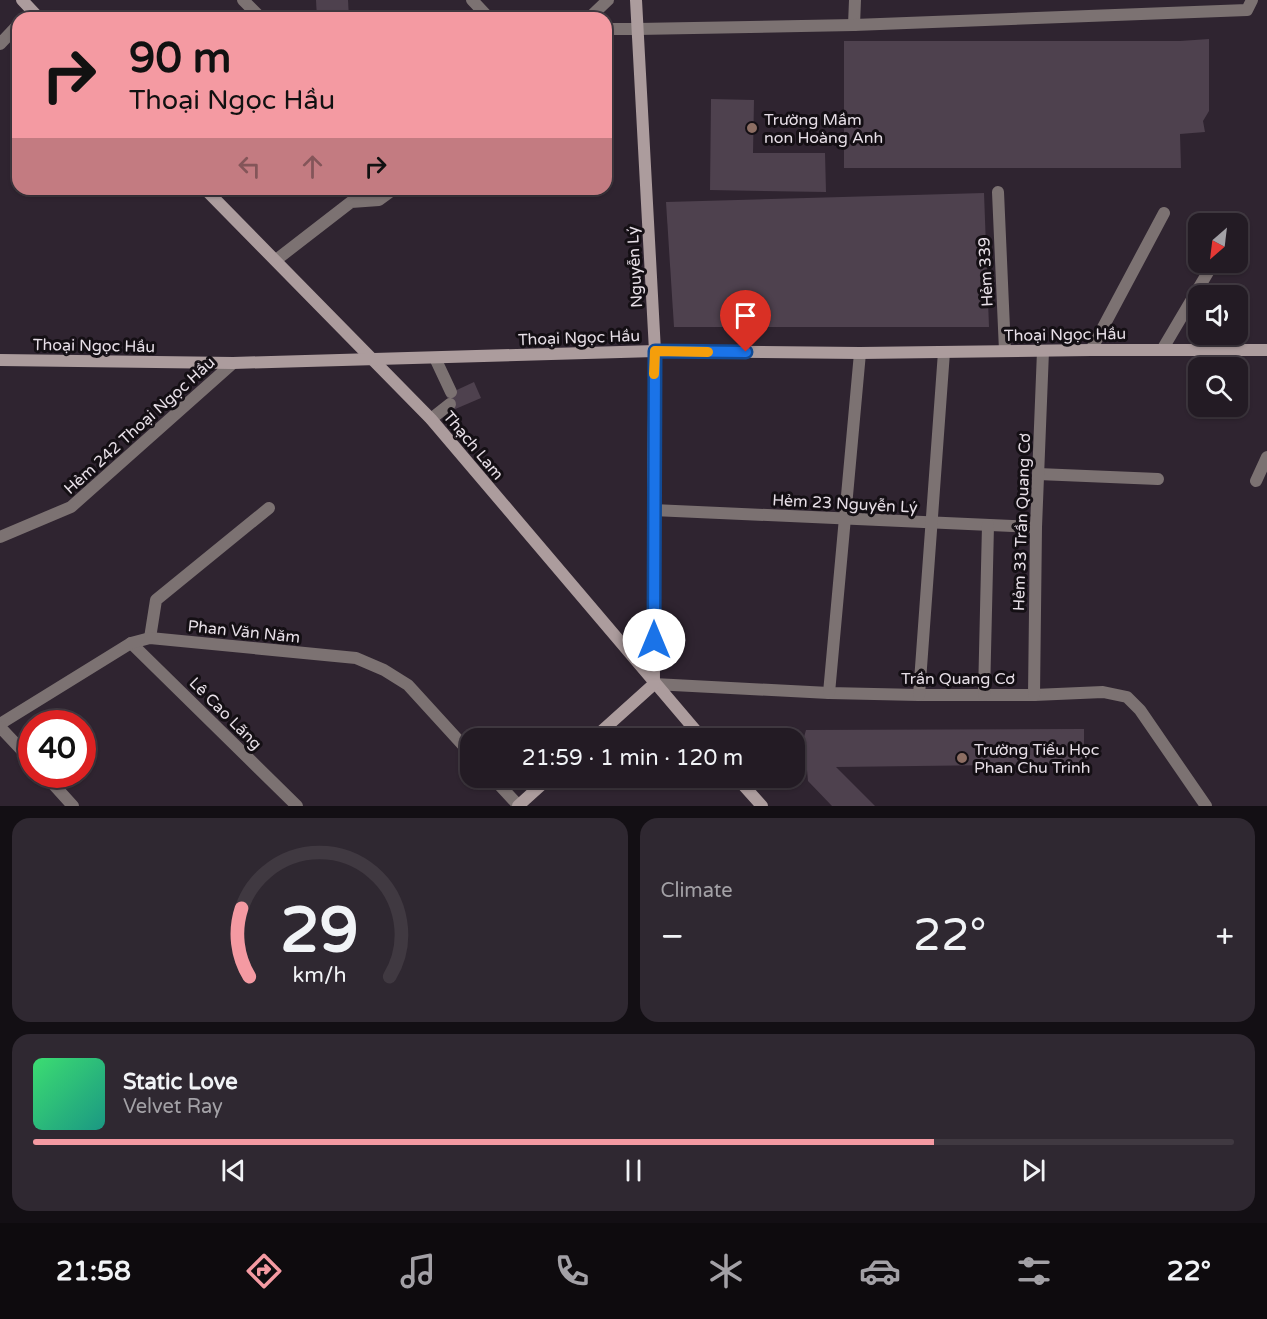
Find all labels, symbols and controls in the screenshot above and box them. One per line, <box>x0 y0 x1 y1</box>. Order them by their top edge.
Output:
text: 90 m <box>129 33 231 84</box>
icon: right <box>30 36 108 114</box>
text: Thoại Ngọc Hầu <box>129 84 335 117</box>
place label: Trường Mầm non Hoàng Anh <box>764 110 883 148</box>
marker: Trường Mầm non Hoàng Anh <box>745 121 759 135</box>
icon: left <box>233 150 266 183</box>
icon: ahead <box>296 150 329 183</box>
icon: right <box>359 150 392 183</box>
north arrow <box>1188 213 1248 273</box>
map controls <box>1188 213 1248 417</box>
street label: Nguyễn Lý <box>623 225 647 308</box>
street label: Hẻm 339 <box>974 237 998 307</box>
button: sound <box>1188 285 1248 345</box>
pin <box>720 290 771 352</box>
icon: arrive <box>729 299 762 332</box>
street label: Thoại Ngọc Hầu <box>1004 324 1126 346</box>
street label: Thoại Ngọc Hầu <box>518 326 640 350</box>
street label: Thoại Ngọc Hầu <box>33 335 155 357</box>
street label: Hẻm 242 Thoại Ngọc Hầu <box>60 353 219 499</box>
button: search <box>1188 357 1248 417</box>
street label: Thạch Lam <box>439 407 508 484</box>
street label: Hẻm 33 Trần Quang Cơ <box>1009 433 1035 611</box>
street label: Hẻm 23 Nguyễn Lý <box>772 490 919 518</box>
position arrow <box>622 608 686 672</box>
street label: Phan Văn Năm <box>187 616 301 648</box>
street label: Trần Quang Cơ <box>901 669 1015 689</box>
street label: Lê Cao Lãng <box>185 673 266 754</box>
speed limit sign: 40 <box>18 710 96 788</box>
place label: Trường Tiểu Học Phan Chu Trinh <box>974 740 1099 778</box>
text: 21:59 · 1 min · 120 m <box>522 745 743 771</box>
marker: Trường Tiểu Học Phan Chu Trinh <box>955 751 969 765</box>
text: Climate <box>661 879 733 903</box>
text: 29 <box>281 894 359 969</box>
text: 22° <box>913 909 986 963</box>
text: − <box>661 917 684 956</box>
text: + <box>1215 917 1234 956</box>
text: km/h <box>293 962 347 988</box>
text: Static Love <box>123 1069 238 1095</box>
text: Velvet Ray <box>123 1095 223 1119</box>
icon: previous <box>217 1154 250 1187</box>
icon: pause <box>617 1154 650 1187</box>
icon: next <box>1017 1154 1050 1187</box>
icon: directions <box>243 1250 285 1292</box>
icon: music <box>397 1250 439 1292</box>
icon: phone <box>551 1250 593 1292</box>
icon: climate <box>705 1250 747 1292</box>
icon: car <box>859 1250 901 1292</box>
icon: filters <box>1013 1250 1055 1292</box>
text: 21:58 <box>56 1255 131 1288</box>
text: 22° <box>1167 1255 1211 1288</box>

